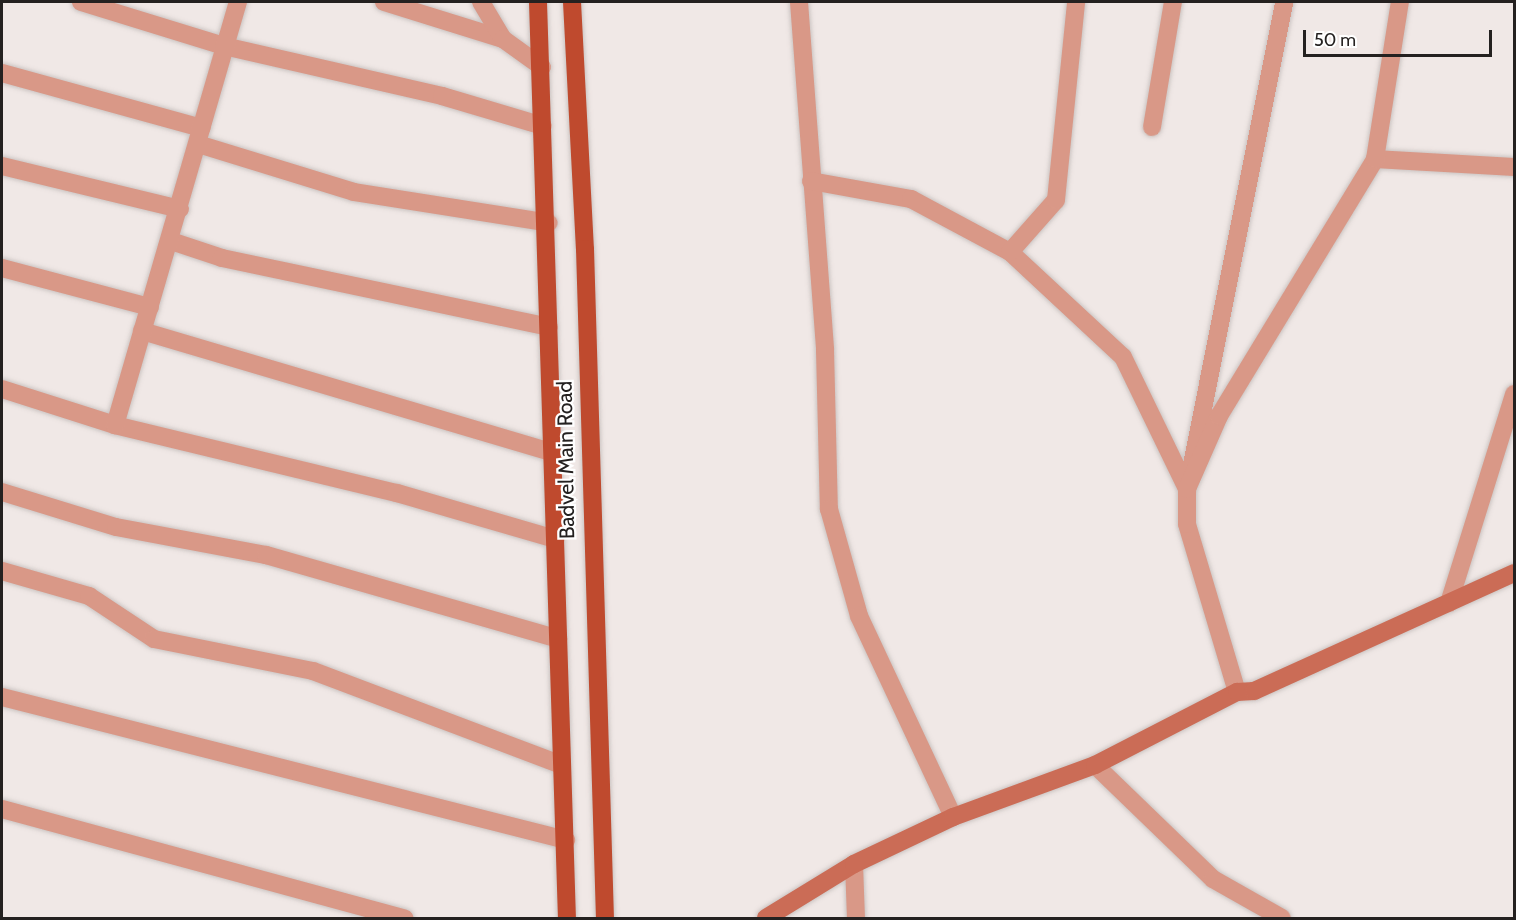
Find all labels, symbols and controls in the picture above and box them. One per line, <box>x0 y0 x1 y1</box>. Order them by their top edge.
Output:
scale bar <box>1306 18 1495 56</box>
text: 50 m <box>1314 29 1356 51</box>
street label: Badvel Main Road <box>552 381 580 539</box>

